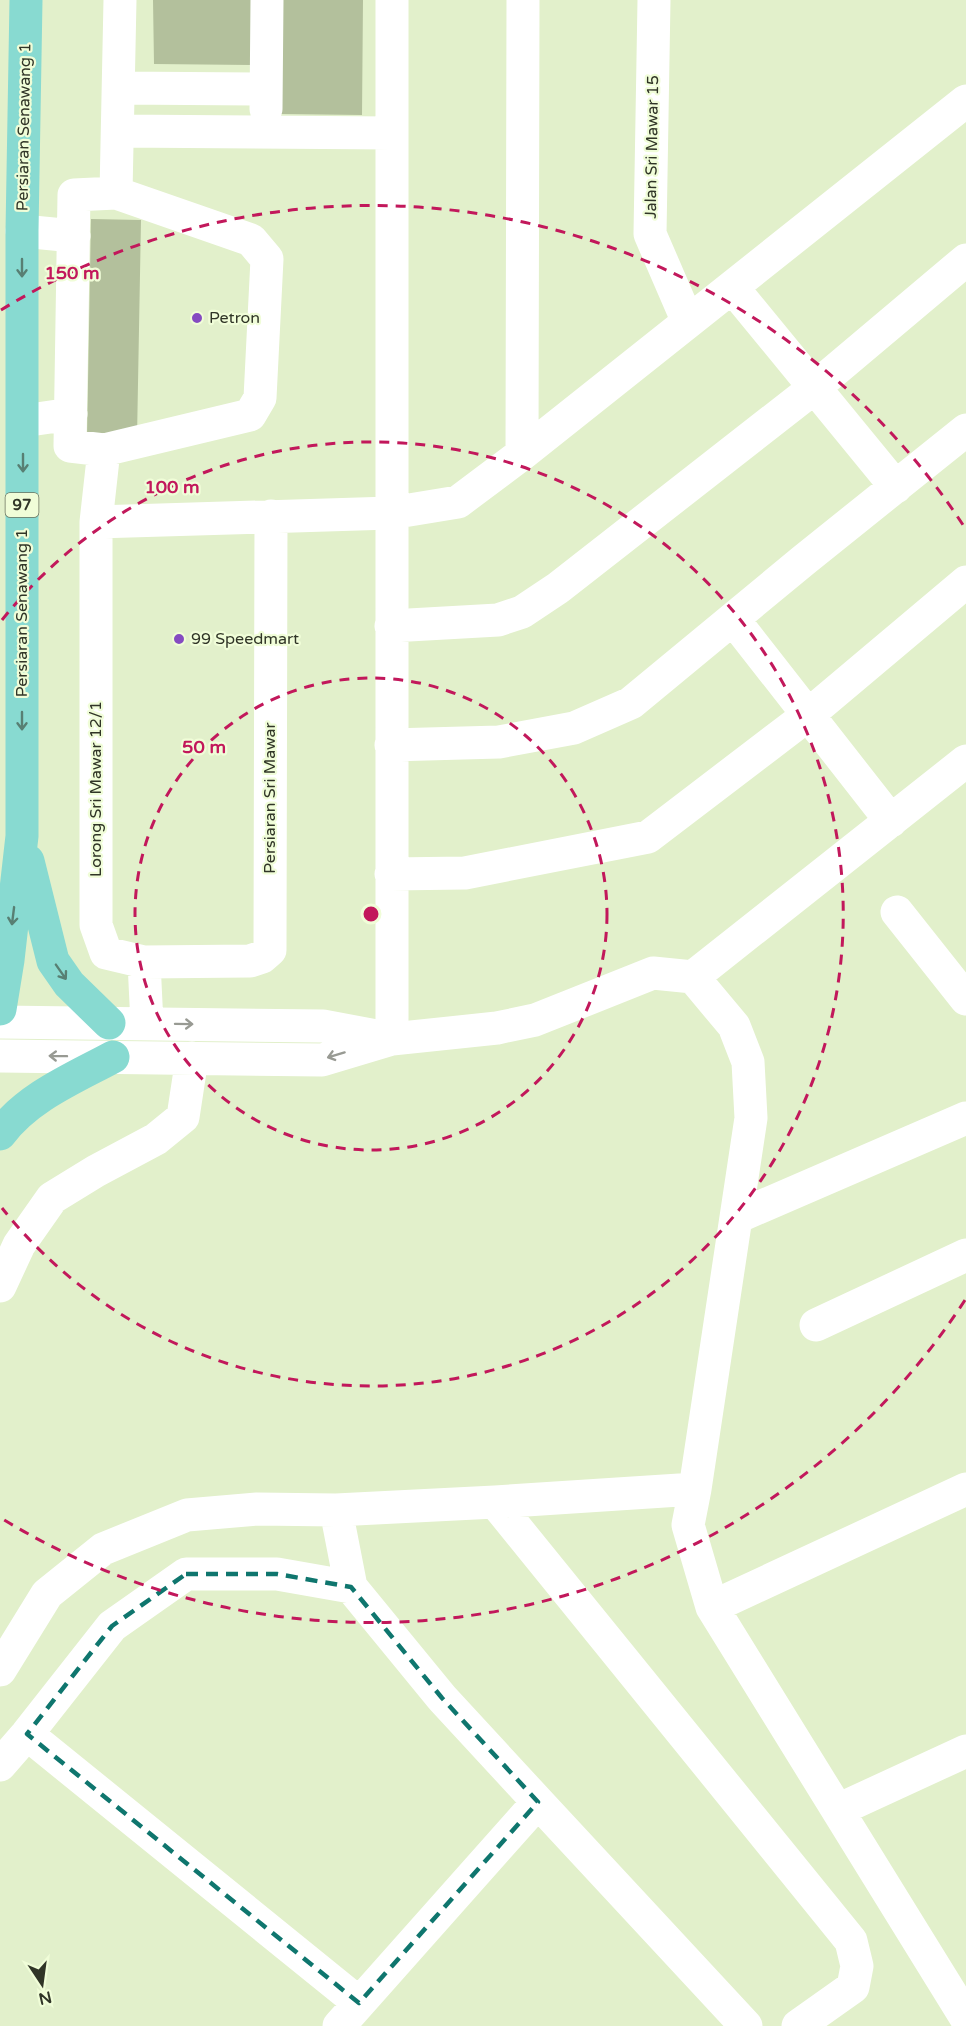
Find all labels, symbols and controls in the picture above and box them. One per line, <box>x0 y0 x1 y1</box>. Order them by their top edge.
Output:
street label: Persiaran Senawang 1 <box>13 43 35 211</box>
street label: Jalan Sri Mawar 15 <box>641 75 663 219</box>
one-way arrow <box>16 258 28 278</box>
text: 150 m <box>44 262 100 284</box>
place label: Petron <box>209 308 260 328</box>
marker: Petron <box>190 311 204 325</box>
one-way arrow <box>17 453 29 473</box>
text: 100 m <box>144 476 200 498</box>
road number: 97 <box>5 493 38 517</box>
street label: Persiaran Senawang 1 <box>12 529 32 697</box>
place label: 99 Speedmart <box>191 629 299 649</box>
marker: 99 Speedmart <box>172 632 186 646</box>
street label: Lorong Sri Mawar 12/1 <box>86 701 106 877</box>
one-way arrow <box>16 711 28 731</box>
street label: Persiaran Sri Mawar <box>260 721 280 874</box>
text: 50 m <box>182 736 226 758</box>
centre of rings <box>361 904 381 924</box>
one-way arrow <box>7 906 18 925</box>
one-way arrow <box>55 964 67 980</box>
one-way arrow <box>174 1018 194 1030</box>
one-way arrow <box>48 1051 68 1062</box>
one-way arrow <box>327 1051 346 1062</box>
north arrow <box>12 1954 72 2014</box>
text: N <box>37 1986 54 2009</box>

